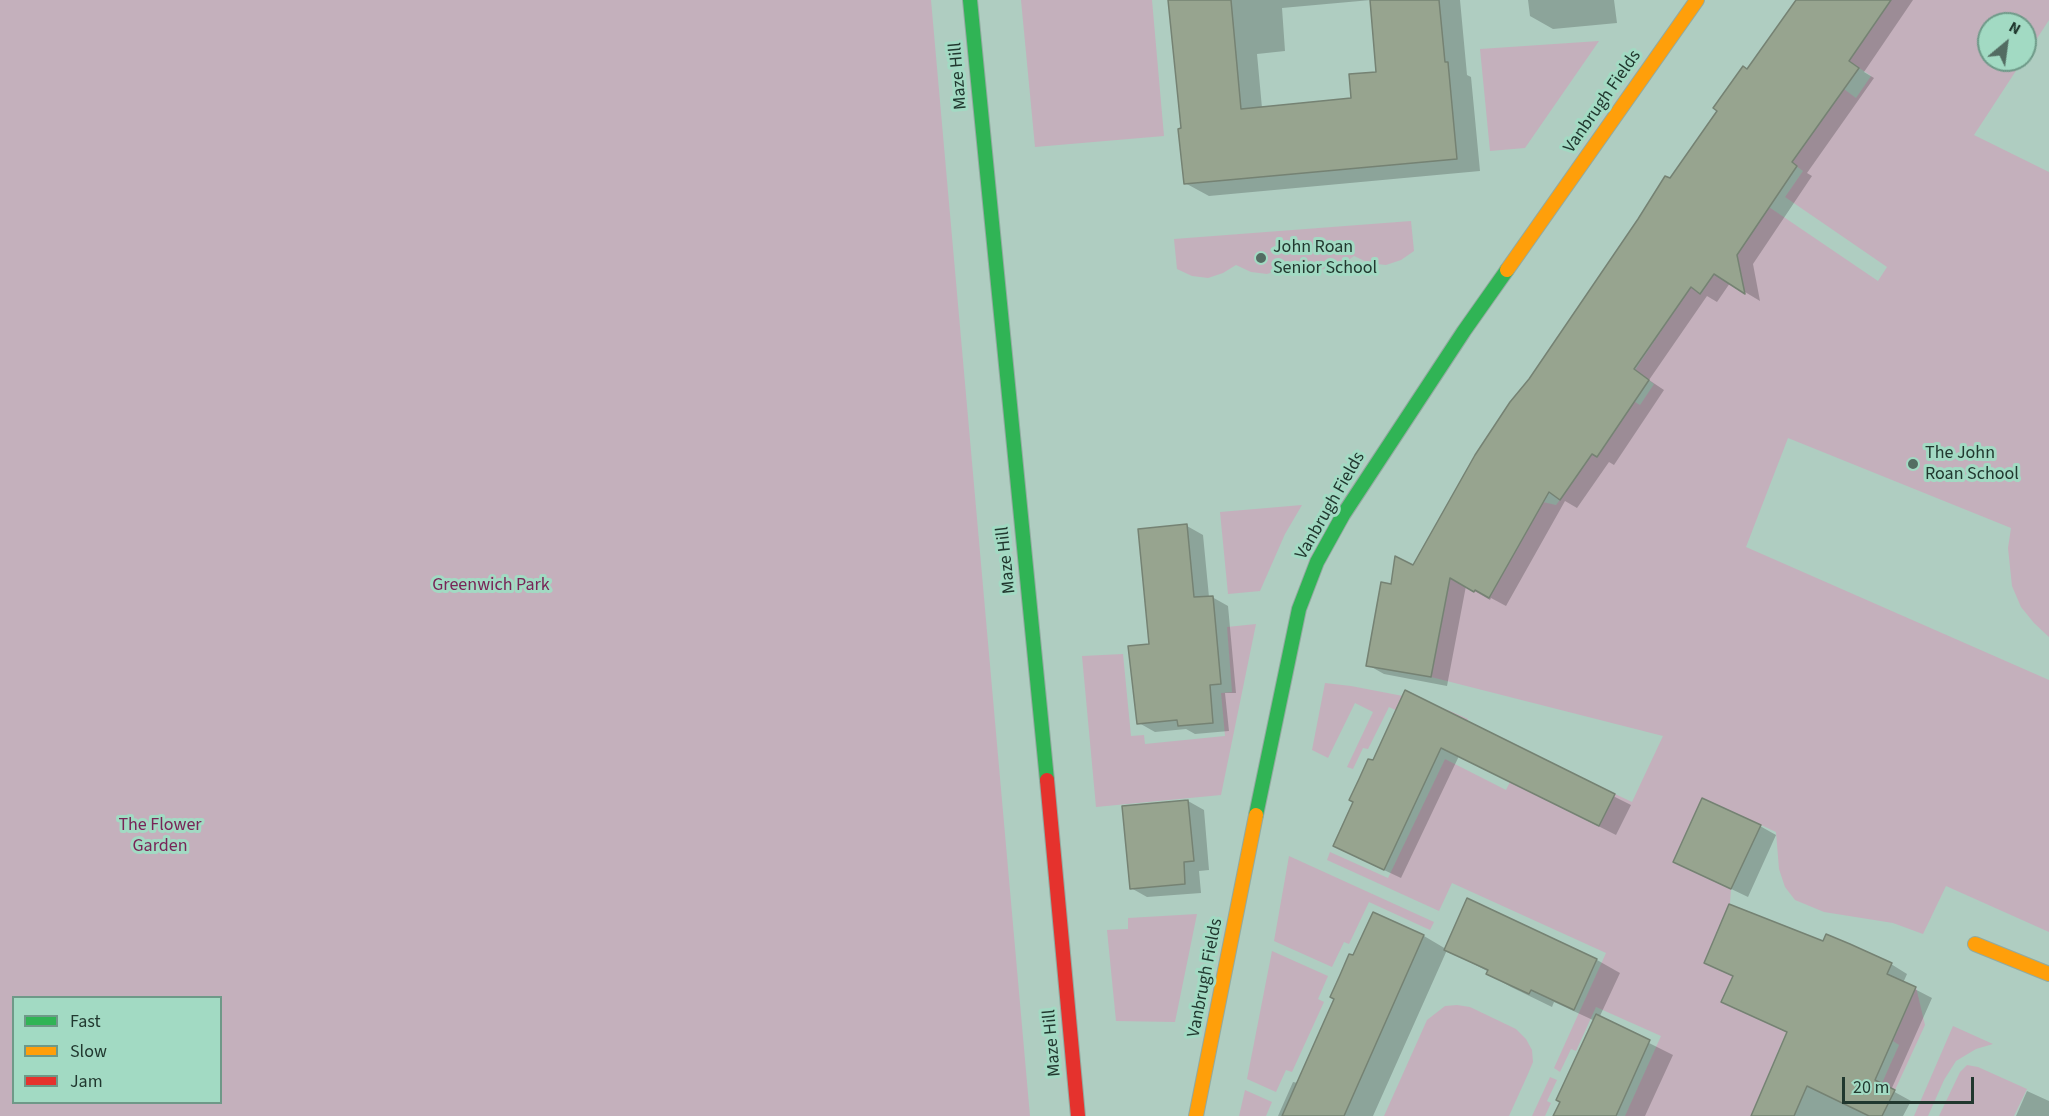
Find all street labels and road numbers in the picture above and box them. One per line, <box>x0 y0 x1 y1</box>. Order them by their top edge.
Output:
street label: Maze Hill <box>945 41 973 111</box>
street label: Vanbrugh Fields <box>1560 46 1646 158</box>
street label: Vanbrugh Fields <box>1291 448 1371 564</box>
street label: Maze Hill <box>993 525 1021 595</box>
street label: Vanbrugh Fields <box>1184 917 1228 1039</box>
street label: Maze Hill <box>1039 1008 1067 1078</box>

